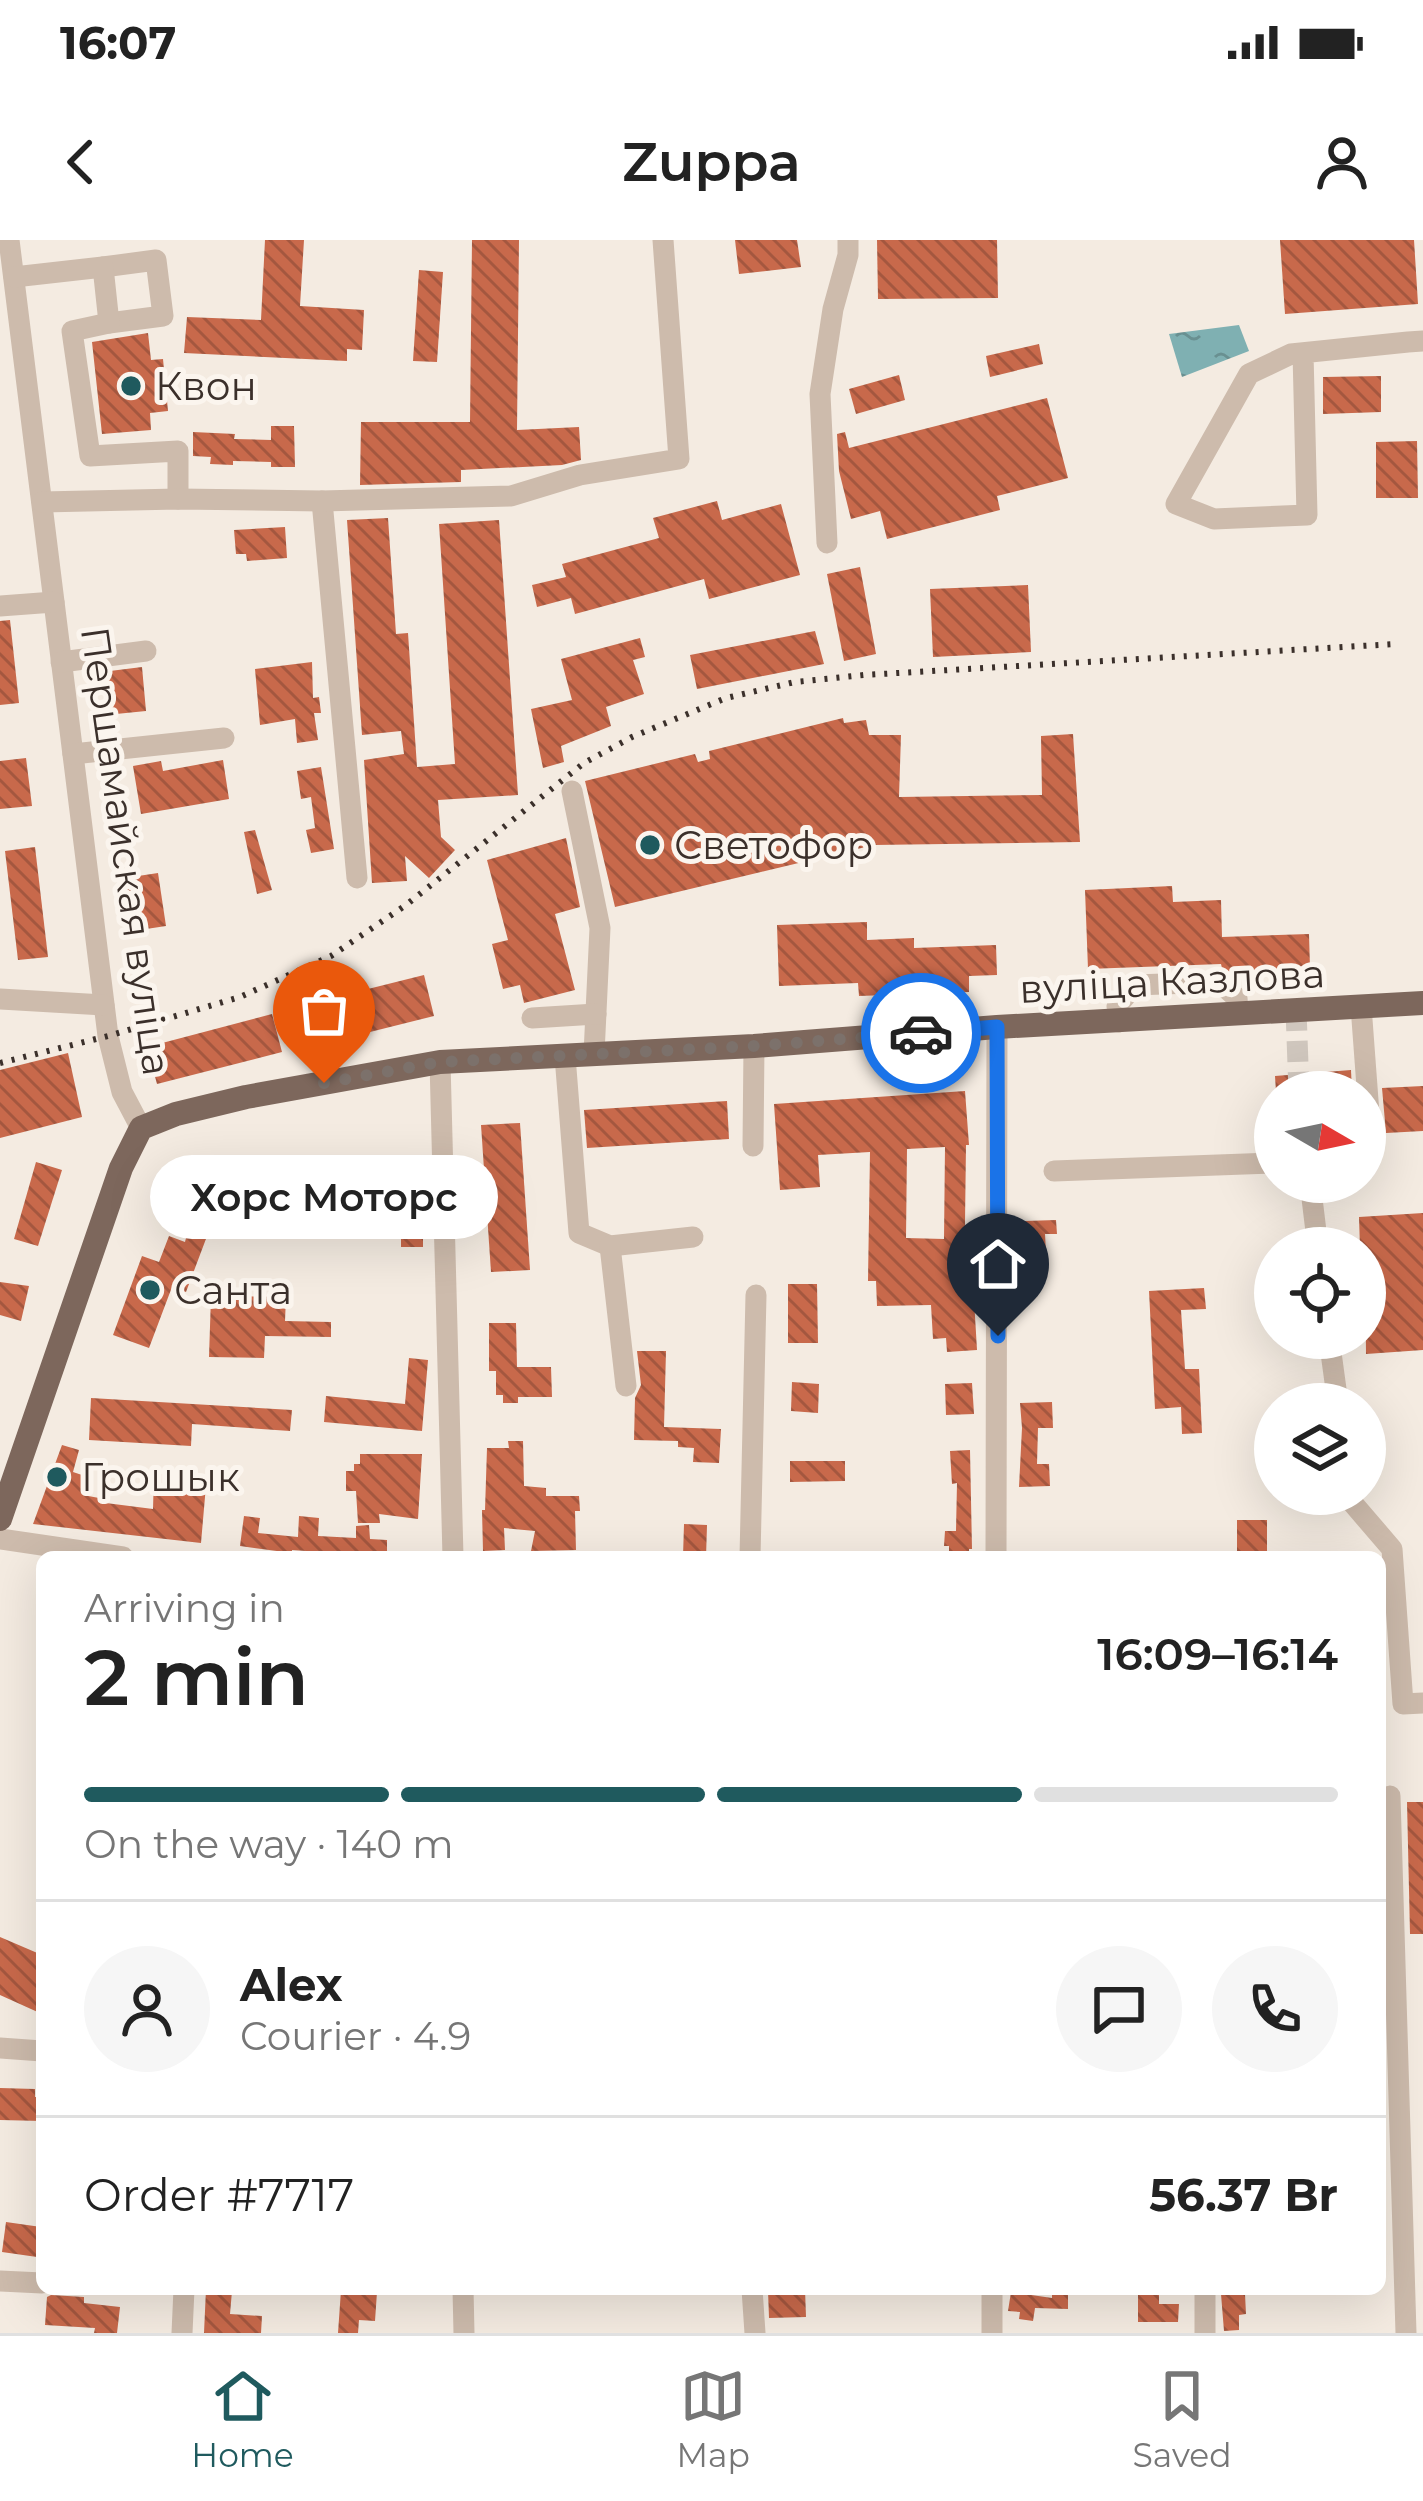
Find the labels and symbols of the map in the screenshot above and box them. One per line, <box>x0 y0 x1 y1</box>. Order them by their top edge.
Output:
place label: Квон <box>155 362 257 410</box>
marker: Квон <box>118 373 144 399</box>
street label: Першамайская вуліца <box>71 624 181 1078</box>
place label: Светофор <box>674 821 873 869</box>
marker: Светофор <box>637 832 663 858</box>
street label: вуліца Казлова <box>1018 949 1326 1013</box>
pin <box>273 960 375 1083</box>
courier <box>861 973 981 1093</box>
north arrow <box>1254 1071 1386 1203</box>
callout: Хорс Моторс <box>150 1155 498 1239</box>
pin <box>947 1213 1049 1336</box>
place label: Санта <box>174 1266 292 1314</box>
marker: Санта <box>137 1277 163 1303</box>
place label: Грошык <box>81 1453 240 1501</box>
marker: Грошык <box>44 1464 70 1490</box>

